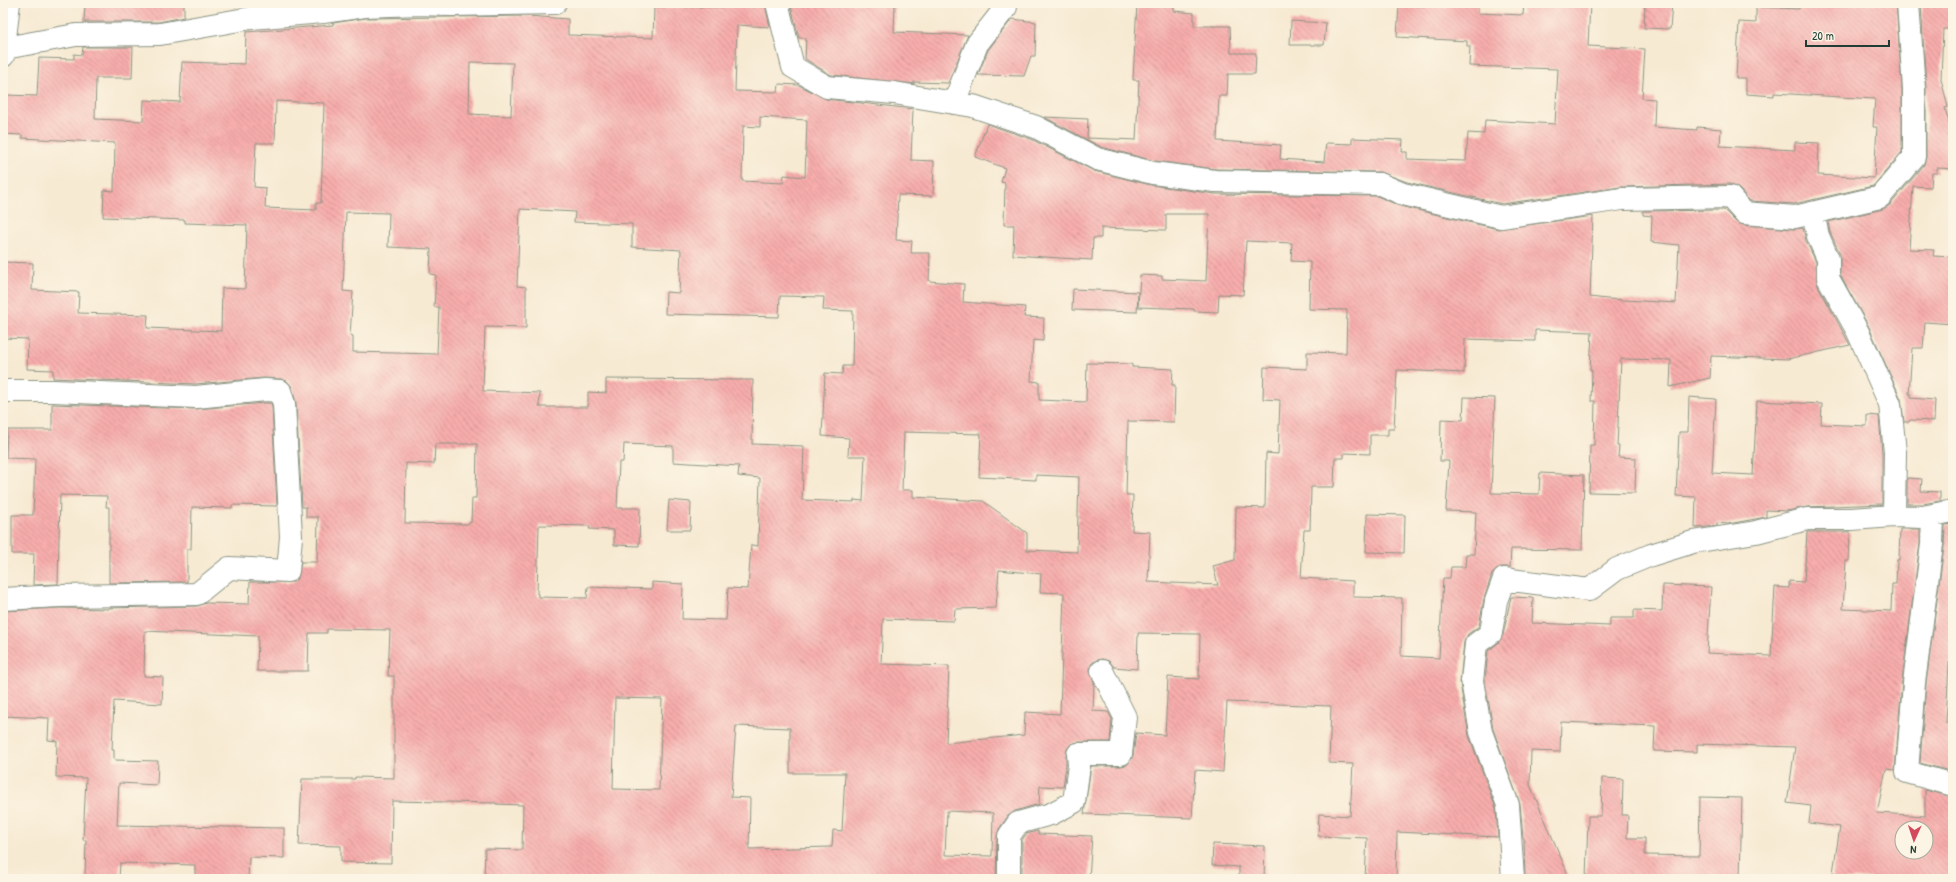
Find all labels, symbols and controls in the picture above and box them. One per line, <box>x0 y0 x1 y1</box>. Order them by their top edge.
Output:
scale bar <box>1806 22 1889 48</box>
text: 20 m <box>1812 27 1834 44</box>
north arrow <box>1894 820 1934 860</box>
text: N <box>1910 843 1917 857</box>

